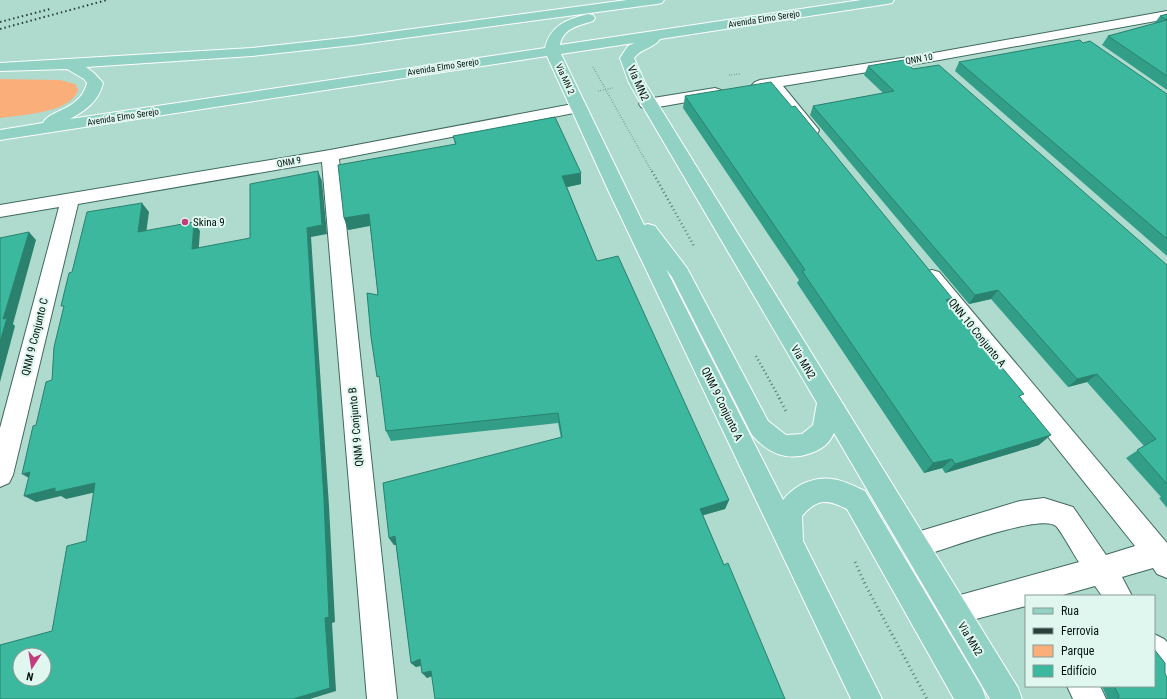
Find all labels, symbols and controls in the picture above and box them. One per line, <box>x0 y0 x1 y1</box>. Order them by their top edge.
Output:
street label: Avenida Elmo Serejo <box>727 8 801 30</box>
street label: QNN 10 <box>905 52 933 66</box>
street label: Avenida Elmo Serejo <box>406 56 480 78</box>
street label: Via MN 2 <box>554 62 577 96</box>
street label: Via MN2 <box>625 63 651 103</box>
street label: Avenida Elmo Serejo <box>86 106 160 128</box>
street label: QNM 9 <box>276 155 302 169</box>
place label: Skina 9 <box>193 216 225 229</box>
marker: Skina 9 <box>180 217 190 227</box>
street label: QNN 10 Conjunto A <box>946 296 1009 370</box>
street label: QNM 9 Conjunto C <box>19 297 51 377</box>
street label: Via MN2 <box>788 343 818 381</box>
street label: QNM 9 Conjunto A <box>699 365 746 443</box>
street label: QNM 9 Conjunto B <box>346 387 366 467</box>
legend <box>1025 595 1155 687</box>
text: Rua <box>1061 604 1079 618</box>
street label: Via MN2 <box>955 620 985 658</box>
text: Ferrovia <box>1061 624 1099 638</box>
text: Parque <box>1061 644 1095 658</box>
north arrow <box>12 647 52 687</box>
text: Edifício <box>1061 664 1097 678</box>
text: N <box>25 669 35 683</box>

